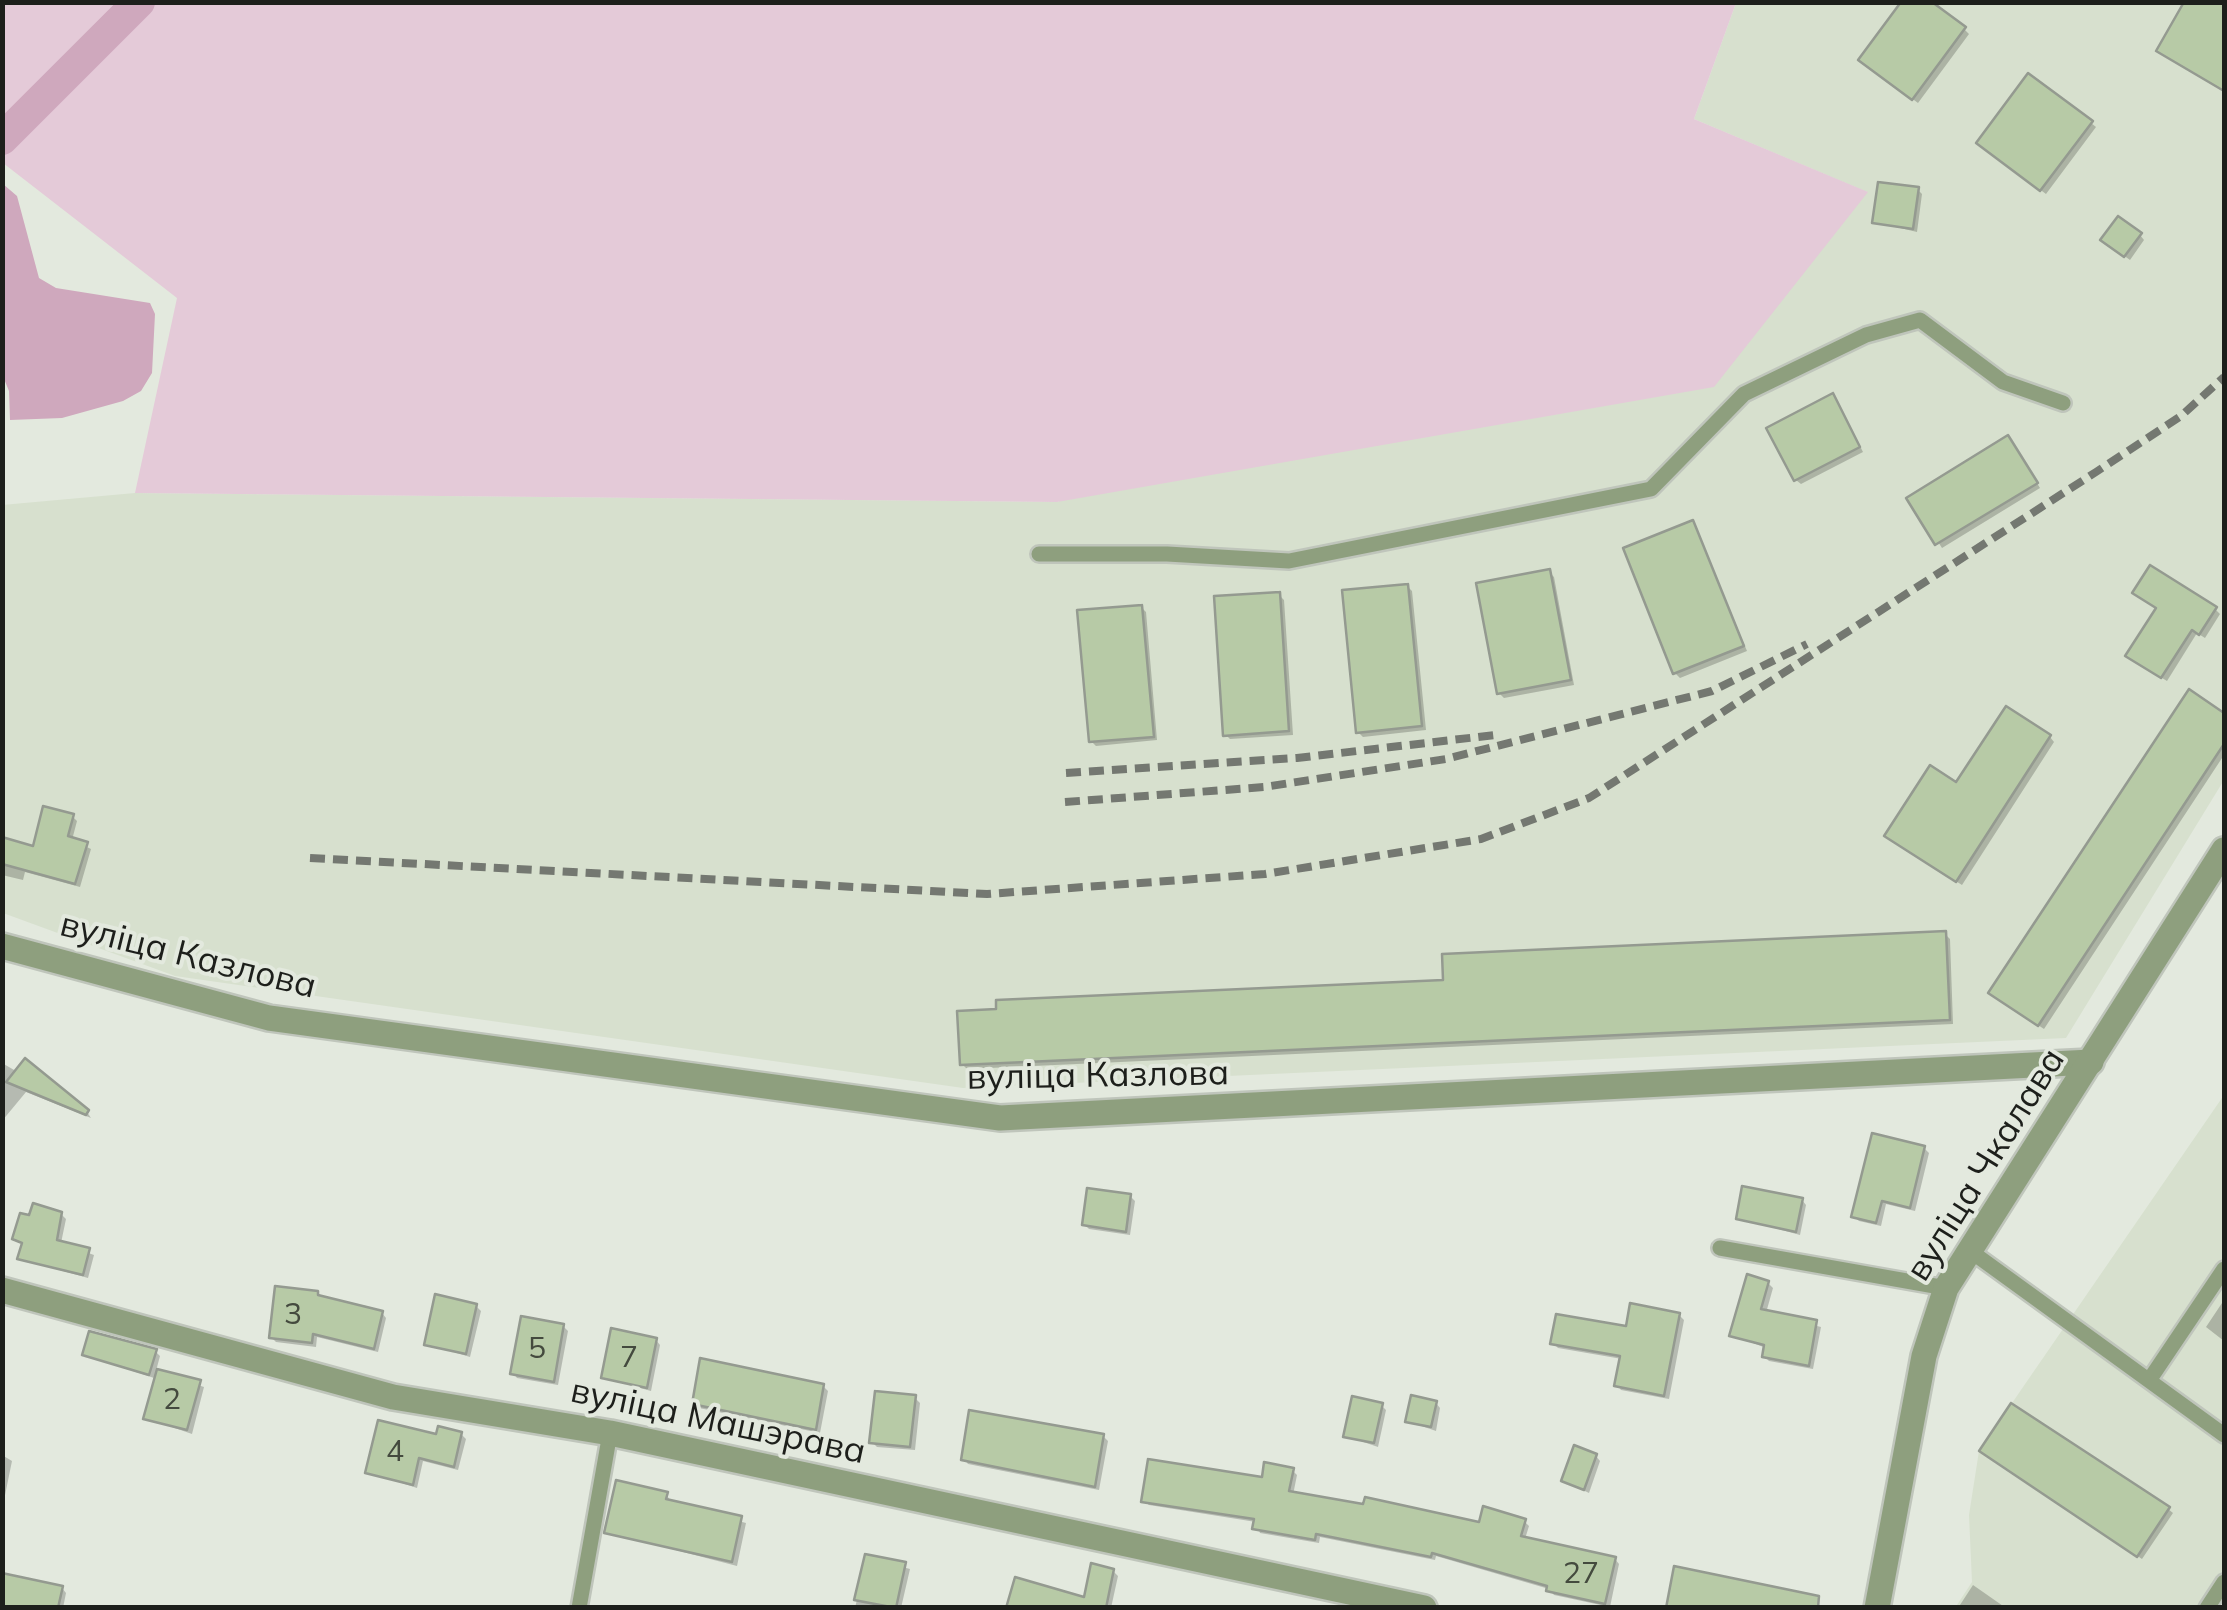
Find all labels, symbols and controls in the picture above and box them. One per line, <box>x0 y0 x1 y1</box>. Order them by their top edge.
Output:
street label: вуліца Казлова <box>56 904 320 1008</box>
street label: вуліца Чкалава <box>1898 1041 2074 1289</box>
street label: вуліца Казлова <box>966 1053 1230 1099</box>
house number: 3 <box>284 1297 302 1333</box>
house number: 5 <box>528 1331 546 1367</box>
house number: 7 <box>620 1340 638 1376</box>
street label: вуліца Машэрава <box>567 1370 869 1474</box>
house number: 2 <box>163 1382 181 1418</box>
house number: 4 <box>386 1434 404 1470</box>
house number: 27 <box>1563 1556 1599 1592</box>

